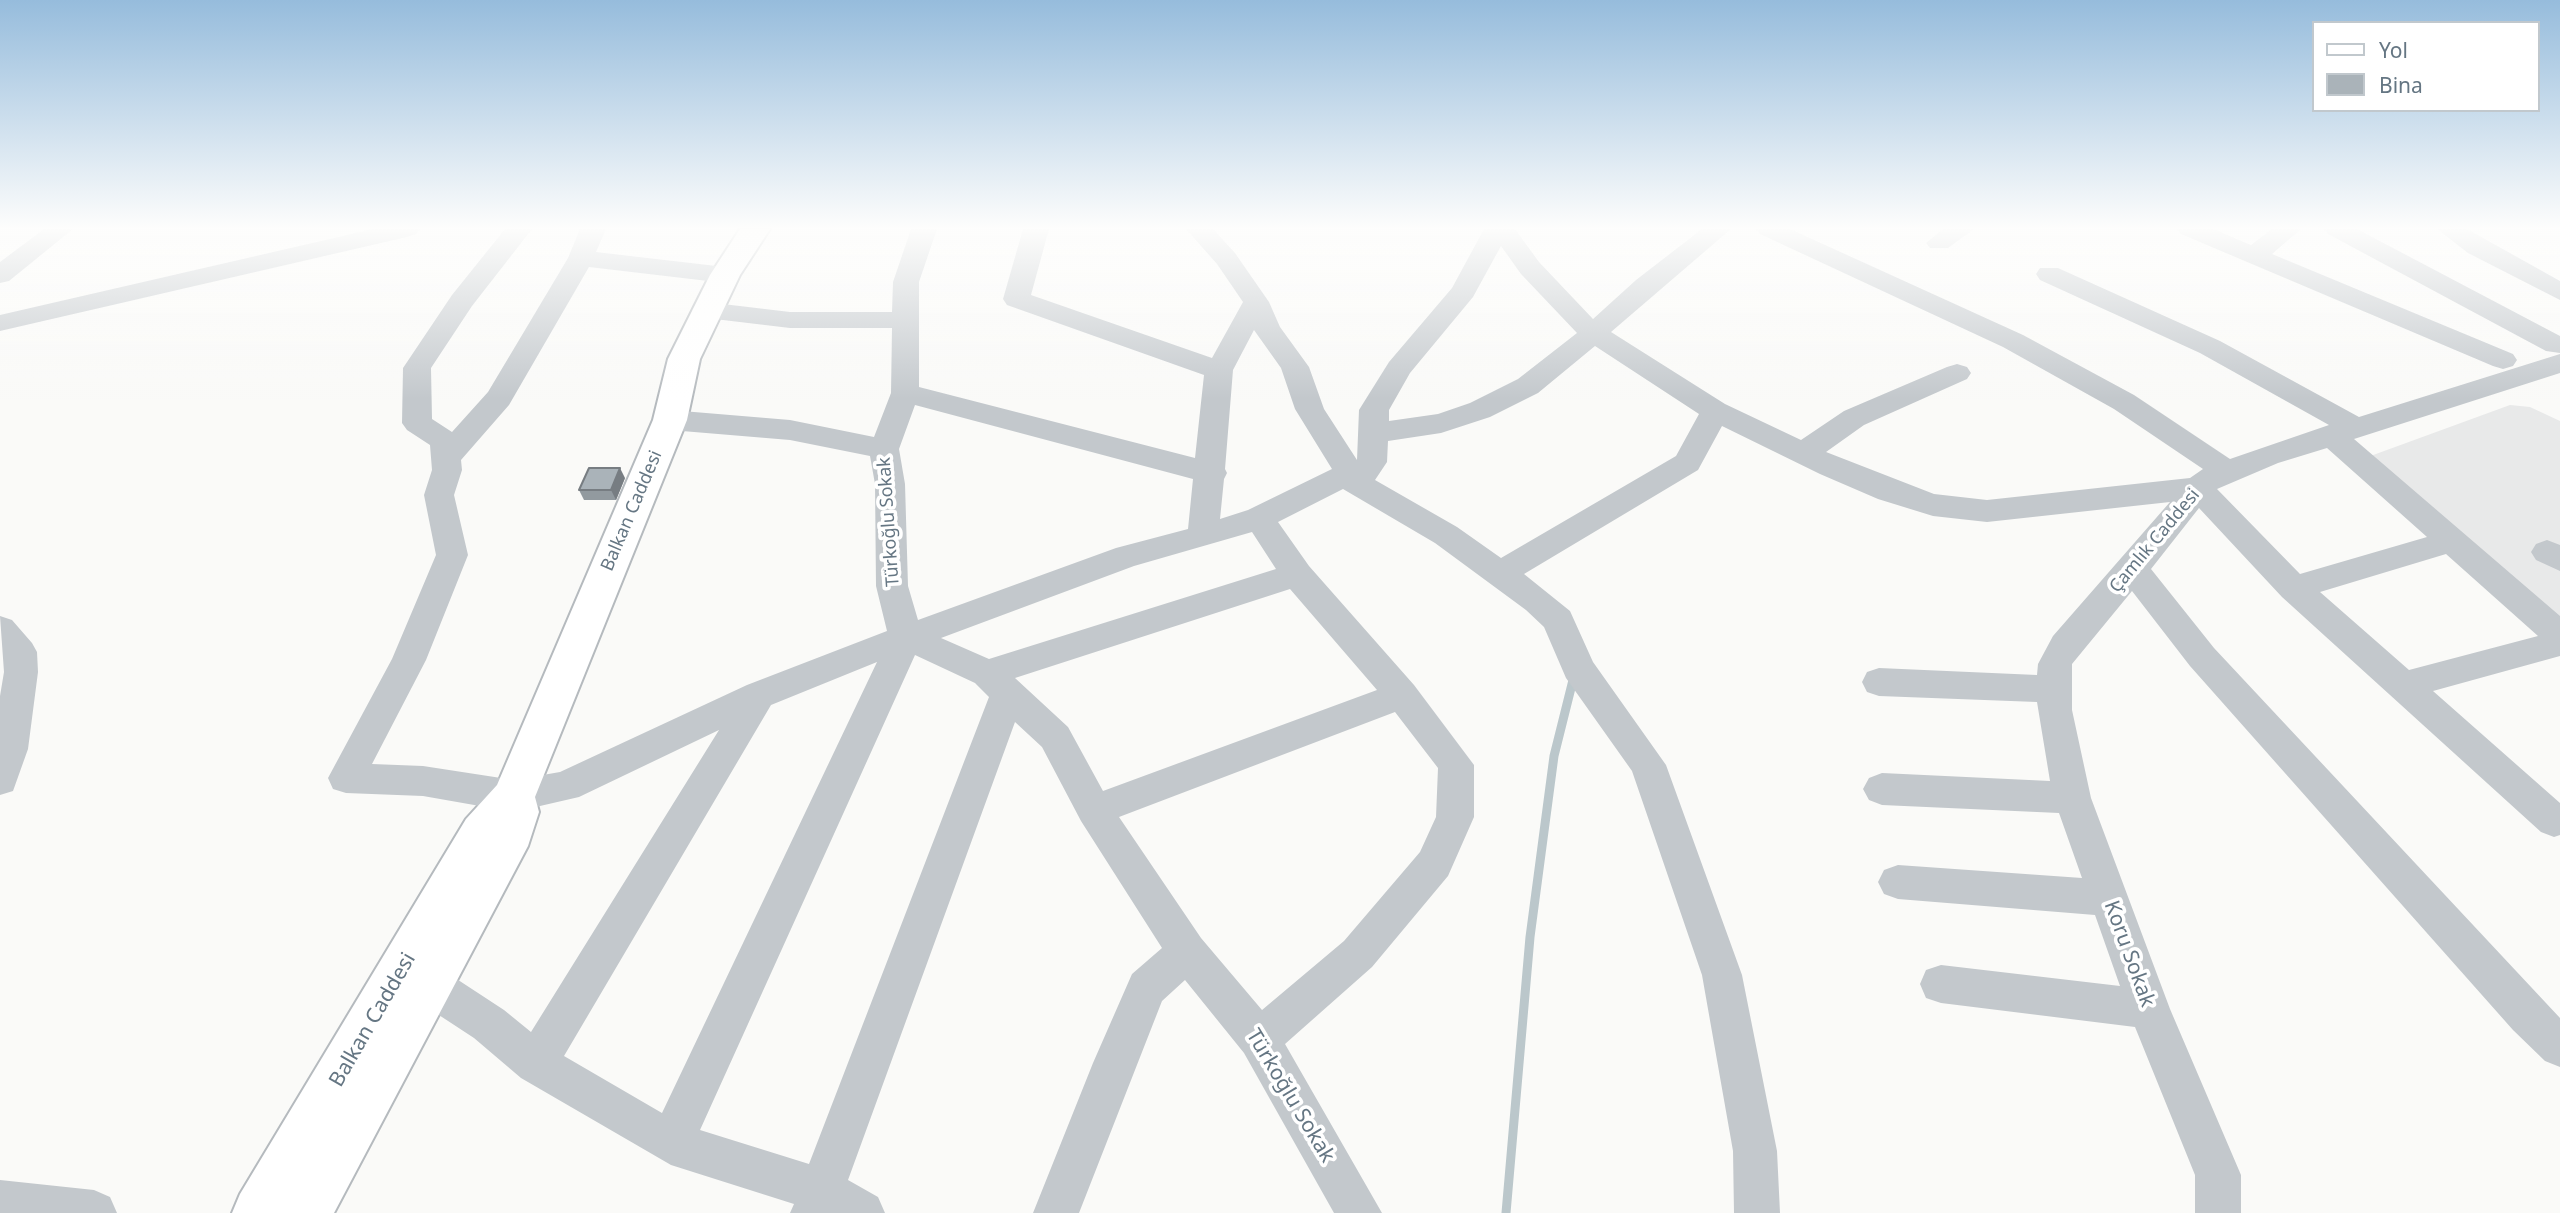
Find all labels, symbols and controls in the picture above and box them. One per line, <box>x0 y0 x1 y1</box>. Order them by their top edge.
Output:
legend <box>2312 21 2539 112</box>
text: Yol <box>2379 36 2408 64</box>
text: Bina <box>2379 71 2423 99</box>
street label: Balkan Caddesi <box>597 447 667 575</box>
street label: Türkoğlu Sokak <box>874 457 904 587</box>
street label: Çamlık Caddesi <box>2105 485 2205 597</box>
street label: Koru Sokak <box>2098 897 2160 1011</box>
street label: Balkan Caddesi <box>324 949 422 1091</box>
street label: Türkoğlu Sokak <box>1240 1025 1340 1167</box>

